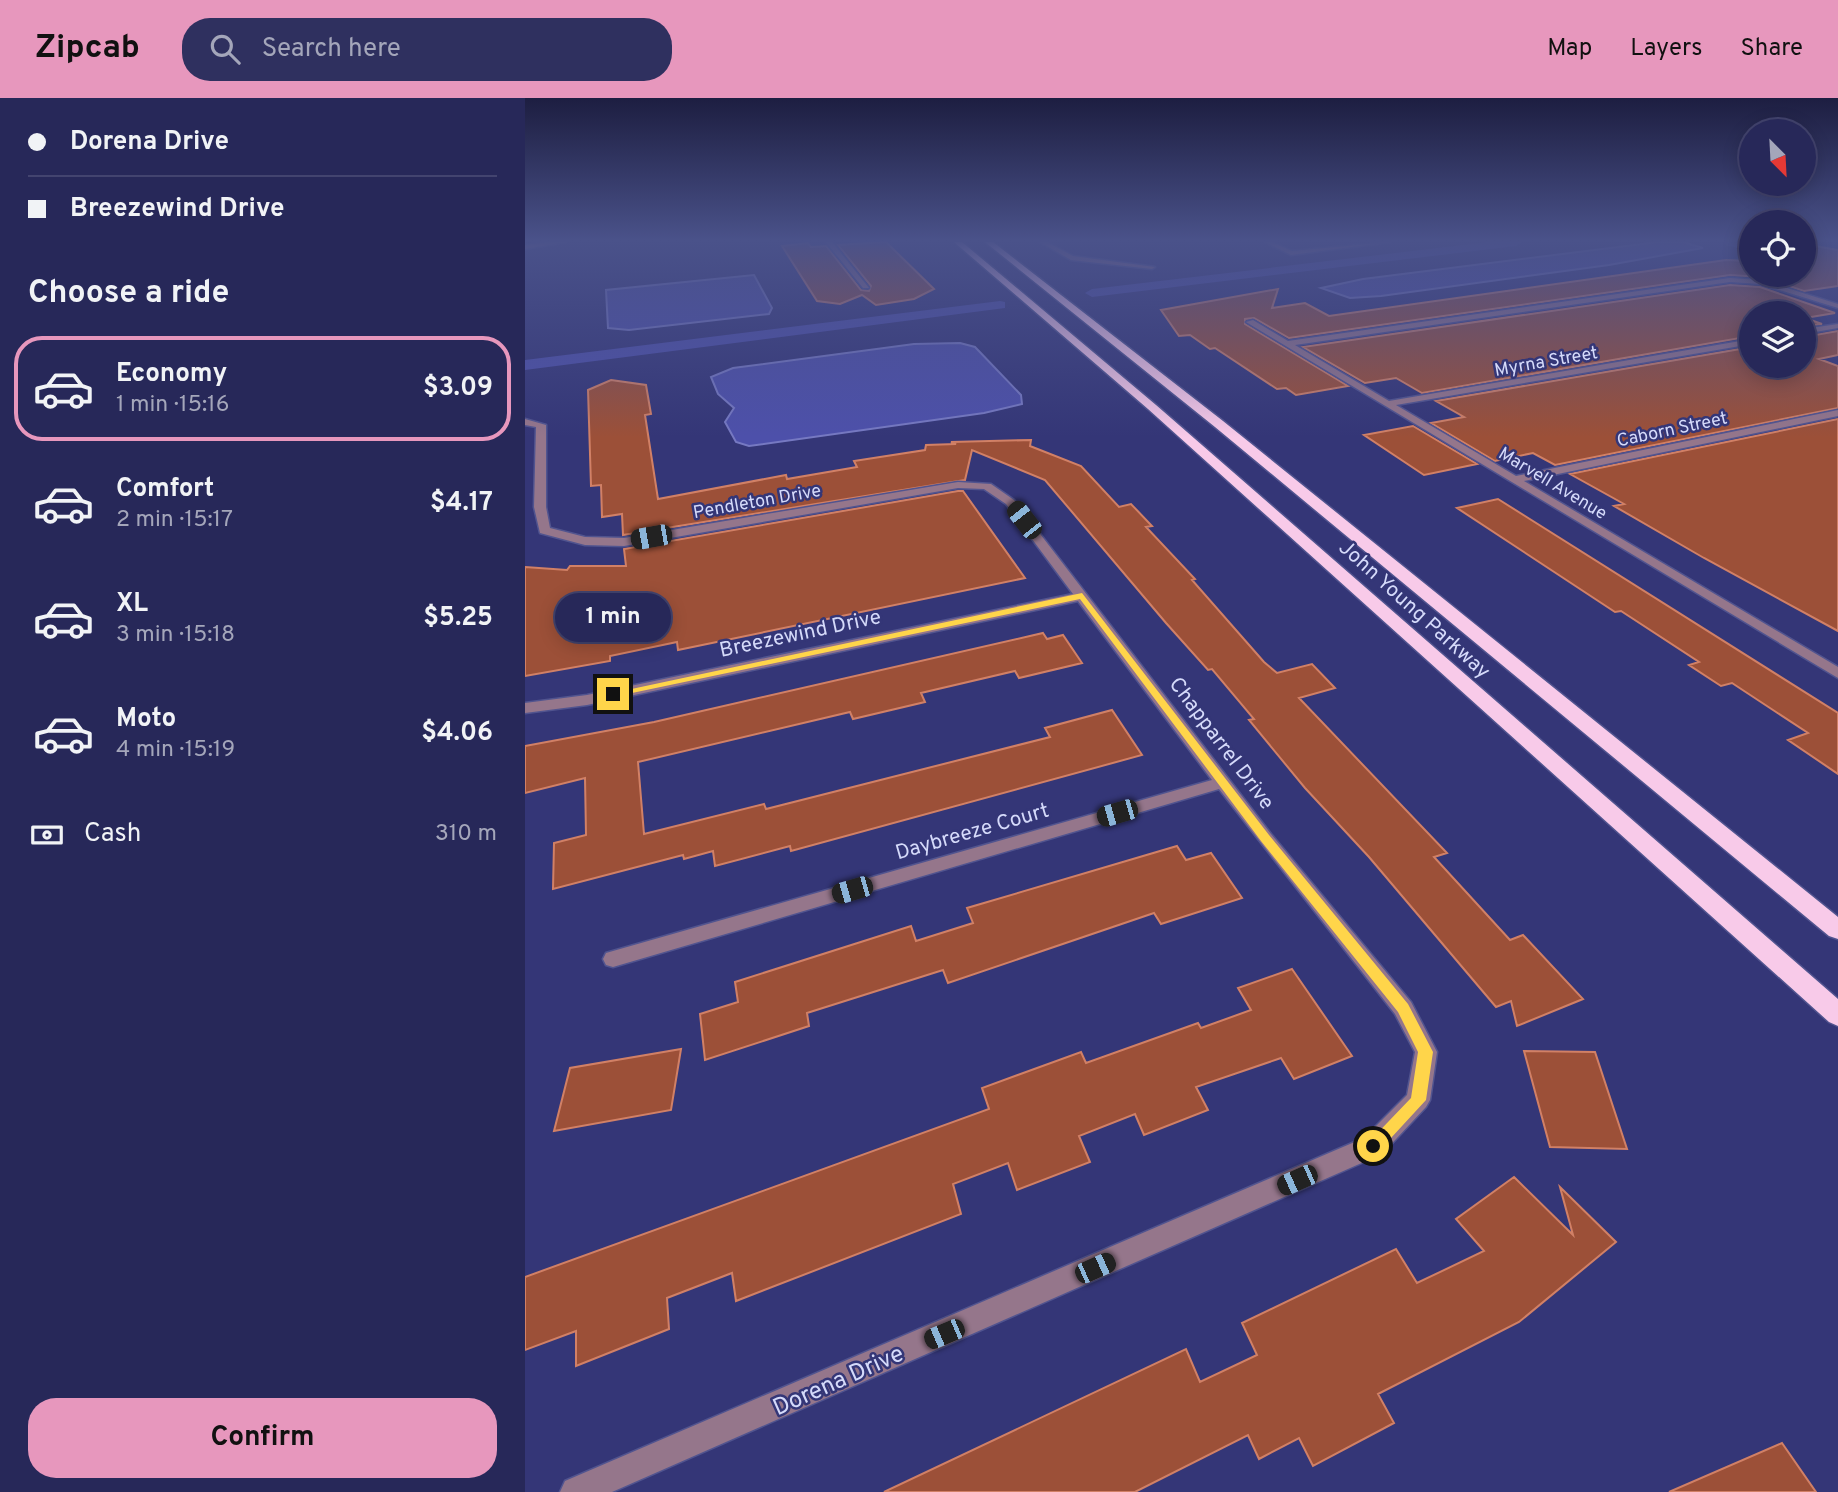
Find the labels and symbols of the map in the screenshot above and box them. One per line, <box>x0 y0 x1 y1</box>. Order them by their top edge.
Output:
north arrow <box>1739 119 1817 196</box>
street label: Myrna Street <box>1493 342 1600 383</box>
street label: Caborn Street <box>1615 408 1730 453</box>
street label: Marvell Avenue <box>1494 443 1611 526</box>
street label: Pendleton Drive <box>691 480 823 525</box>
car <box>1003 497 1046 543</box>
car <box>629 523 674 551</box>
street label: John Young Parkway <box>1332 535 1496 685</box>
callout: 1 min <box>555 592 671 642</box>
street label: Breezewind Drive <box>717 604 884 665</box>
street label: Chapparrel Drive <box>1162 672 1280 816</box>
route end <box>597 678 629 710</box>
car <box>1094 797 1141 829</box>
street label: Daybreeze Court <box>892 798 1052 867</box>
car <box>829 874 876 906</box>
route start <box>1357 1130 1389 1162</box>
car <box>1274 1162 1321 1198</box>
car <box>1072 1250 1119 1286</box>
car <box>921 1316 968 1352</box>
street label: Dorena Drive <box>769 1340 909 1424</box>

